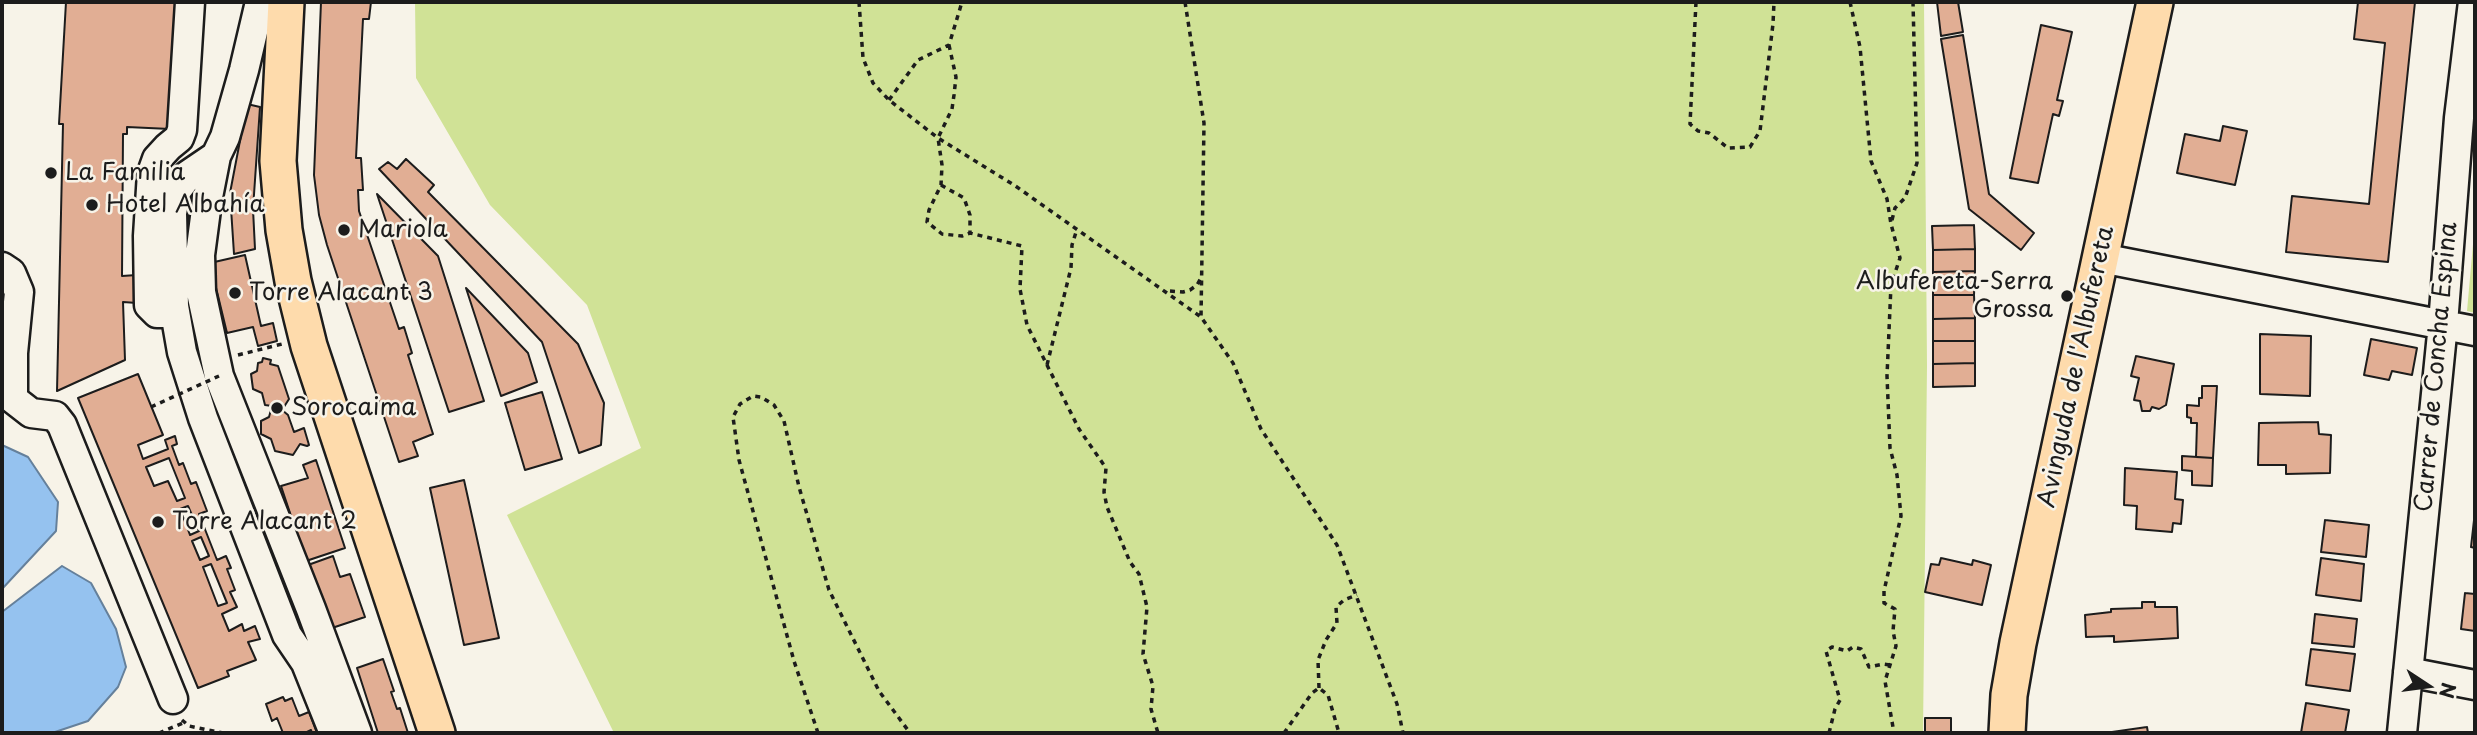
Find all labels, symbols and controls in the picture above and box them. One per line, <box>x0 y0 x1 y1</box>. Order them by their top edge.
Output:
place label: La Familia <box>65 159 185 187</box>
marker: La Familia <box>43 165 59 181</box>
place label: Hotel Albahía <box>106 191 264 219</box>
marker: Hotel Albahía <box>84 197 100 213</box>
place label: Mariola <box>358 216 448 244</box>
street label: Carrer de Concha Espina <box>2410 221 2464 513</box>
marker: Mariola <box>336 222 352 238</box>
street label: Avinguda de l'Albufereta <box>2033 224 2121 510</box>
place label: Albufereta-Serra Grossa <box>1856 268 2053 324</box>
place label: Torre Alacant 3 <box>249 279 433 307</box>
marker: Torre Alacant 3 <box>227 285 243 301</box>
marker: Albufereta-Serra Grossa <box>2059 288 2075 304</box>
place label: Sorocaima <box>291 394 416 422</box>
marker: Sorocaima <box>269 400 285 416</box>
place label: Torre Alacant 2 <box>172 508 357 536</box>
marker: Torre Alacant 2 <box>150 514 166 530</box>
north arrow <box>2393 651 2463 721</box>
text: N <box>2433 680 2464 701</box>

